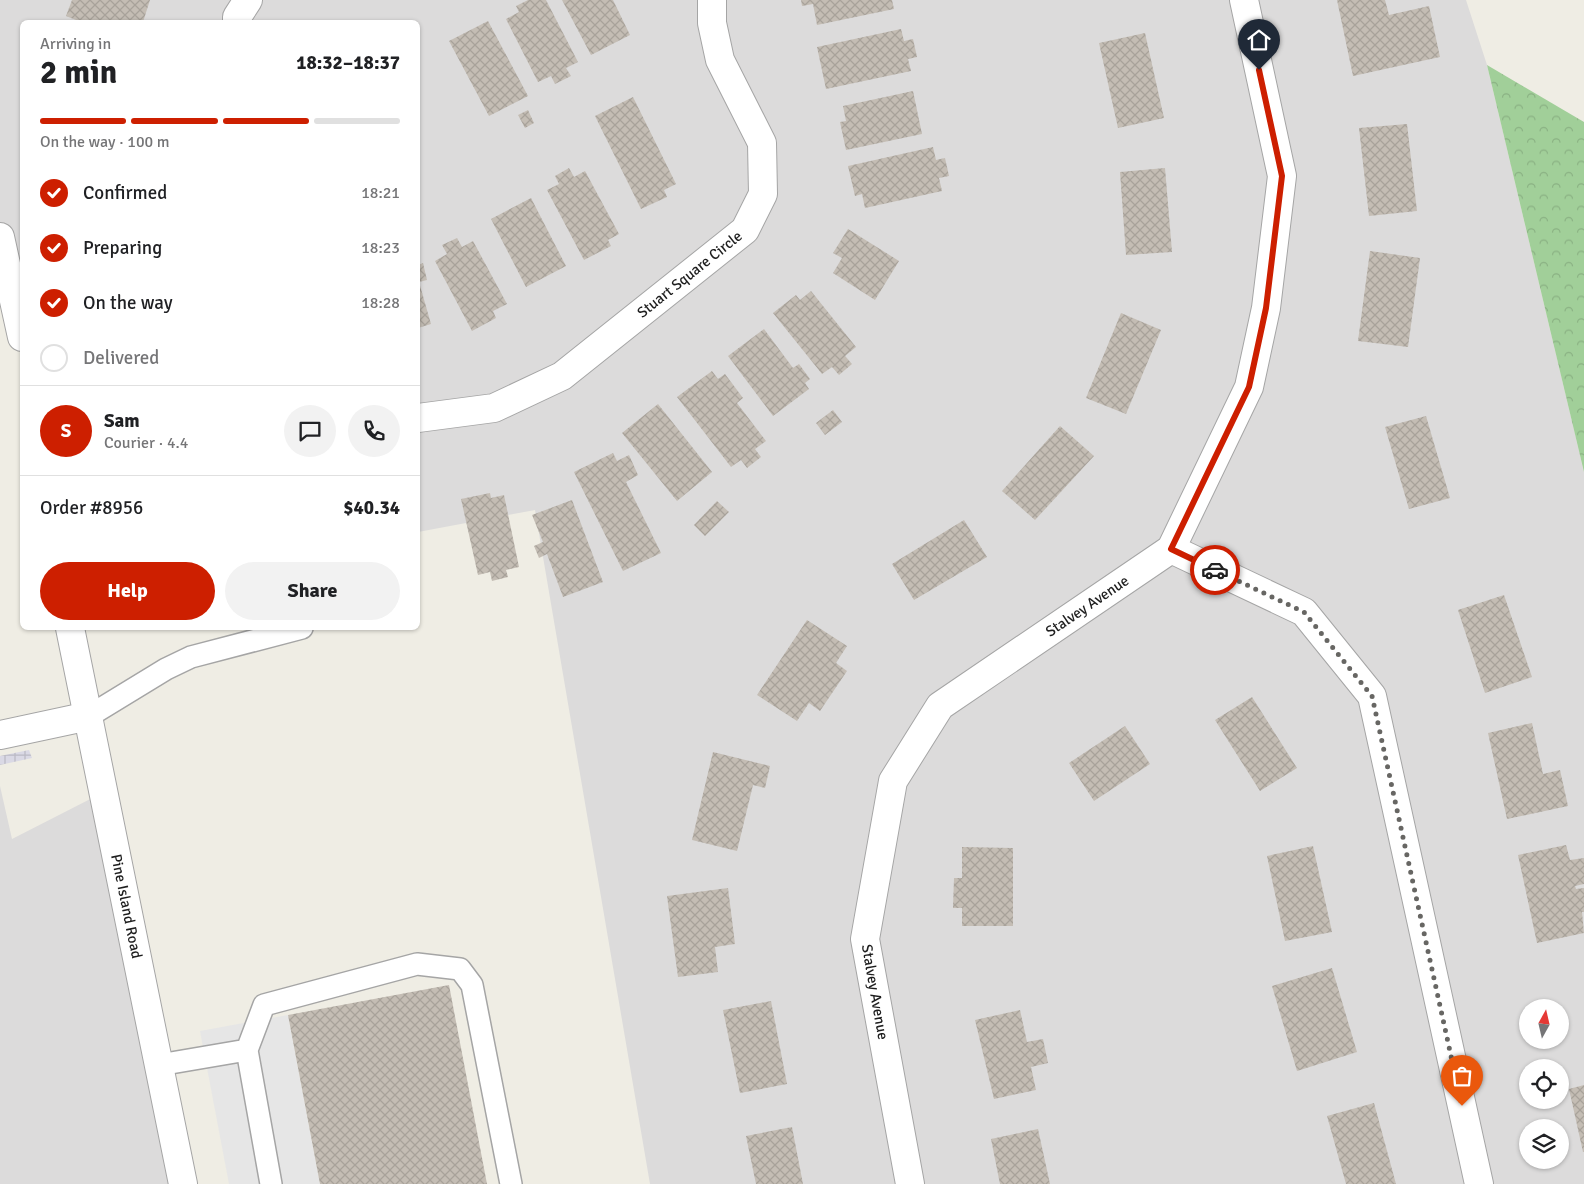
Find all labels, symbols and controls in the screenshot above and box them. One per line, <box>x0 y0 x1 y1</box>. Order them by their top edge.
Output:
pin <box>1238 19 1280 70</box>
icon: home <box>1245 26 1273 54</box>
text: Arriving in <box>40 34 111 54</box>
text: 18:32–18:37 <box>296 51 400 75</box>
text: 2 min <box>40 53 117 92</box>
text: On the way · 100 m <box>40 132 170 152</box>
icon: check <box>40 179 68 207</box>
text: Confirmed <box>83 181 167 205</box>
text: 18:21 <box>361 183 400 203</box>
street label: Stuart Square Circle <box>633 227 746 322</box>
icon: check <box>40 234 68 262</box>
text: Preparing <box>83 236 162 260</box>
text: 18:23 <box>361 238 400 258</box>
icon: check <box>40 289 68 317</box>
text: On the way <box>83 291 173 315</box>
text: 18:28 <box>361 293 400 313</box>
text: Delivered <box>83 346 159 370</box>
button: chat <box>284 405 336 457</box>
button: phone <box>348 405 400 457</box>
text: Sam <box>104 409 140 433</box>
text: S <box>61 419 71 443</box>
text: Courier · 4.4 <box>104 433 188 453</box>
text: Order #8956 <box>40 496 143 520</box>
text: $40.34 <box>343 496 400 520</box>
courier <box>1190 545 1240 595</box>
icon: car <box>1201 556 1229 584</box>
button: Help <box>40 562 215 620</box>
button: Share <box>225 562 400 620</box>
street label: Stalvey Avenue <box>1042 571 1132 641</box>
street label: Pine Island Road <box>107 852 146 960</box>
street label: Stalvey Avenue <box>858 943 892 1041</box>
north arrow <box>1519 999 1569 1049</box>
map controls <box>1519 999 1569 1169</box>
pin <box>1441 1055 1483 1106</box>
button: locate <box>1519 1059 1569 1109</box>
icon: bag <box>1448 1062 1476 1090</box>
button: layers <box>1519 1119 1569 1169</box>

